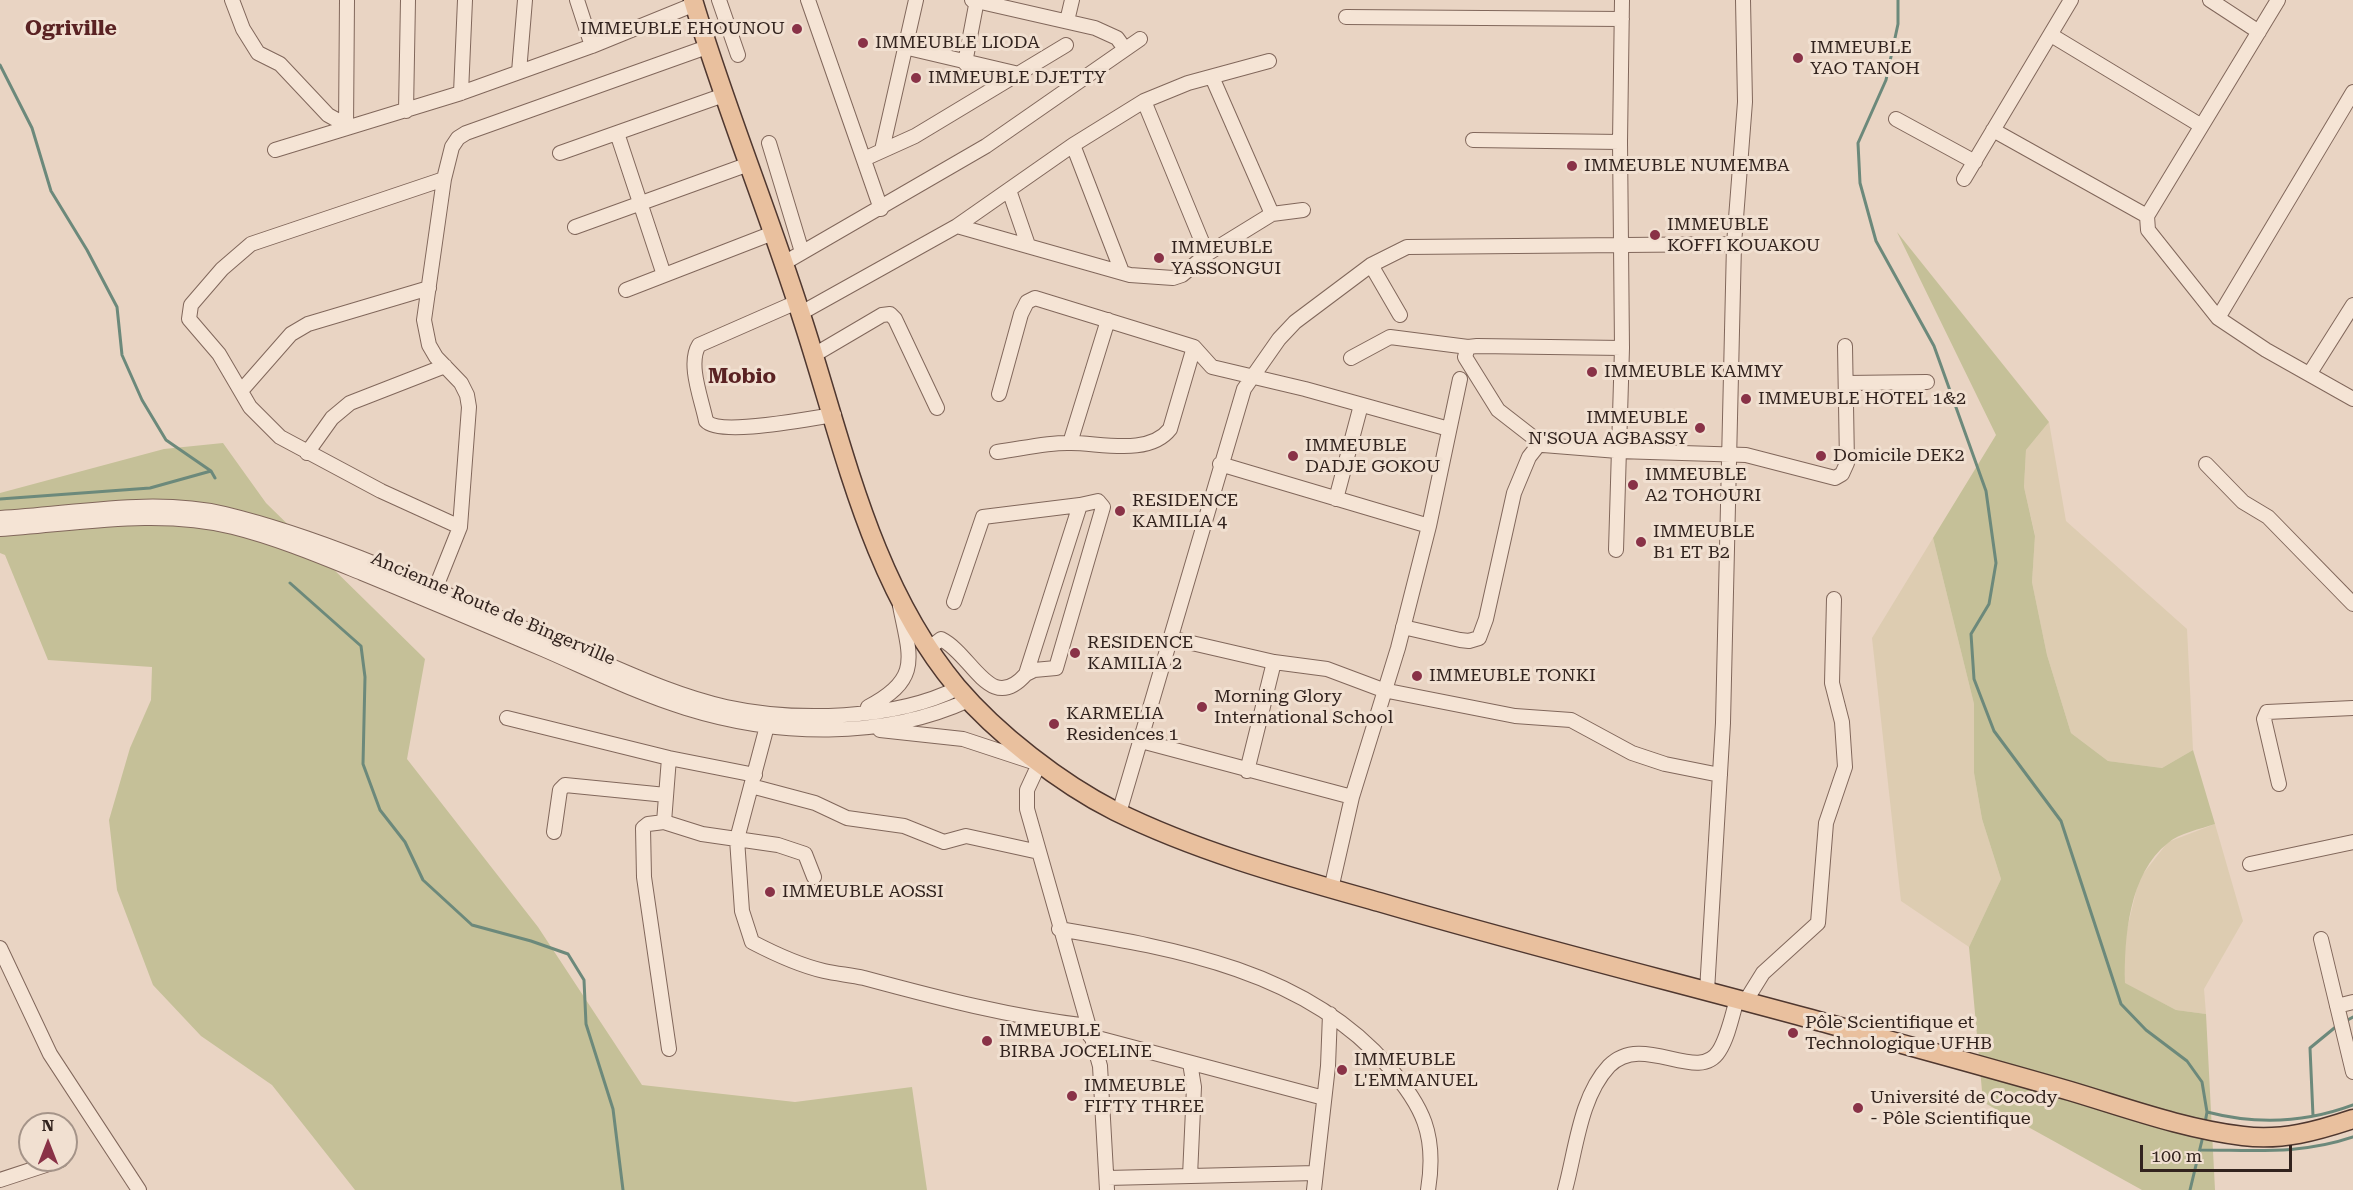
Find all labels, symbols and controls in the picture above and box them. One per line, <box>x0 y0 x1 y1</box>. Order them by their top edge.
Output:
district label: Ogriville <box>25 16 117 42</box>
place label: IMMEUBLE EHOUNOU <box>580 18 785 40</box>
marker: IMMEUBLE EHOUNOU <box>790 22 804 36</box>
place label: IMMEUBLE LIODA <box>875 32 1040 54</box>
marker: IMMEUBLE LIODA <box>856 36 870 50</box>
place label: IMMEUBLE YAO TANOH <box>1810 37 1920 80</box>
marker: IMMEUBLE YAO TANOH <box>1791 51 1805 65</box>
place label: IMMEUBLE DJETTY <box>928 67 1106 89</box>
marker: IMMEUBLE DJETTY <box>909 71 923 85</box>
place label: IMMEUBLE NUMEMBA <box>1584 155 1790 177</box>
marker: IMMEUBLE NUMEMBA <box>1565 159 1579 173</box>
place label: IMMEUBLE KOFFI KOUAKOU <box>1667 214 1820 256</box>
marker: IMMEUBLE KOFFI KOUAKOU <box>1648 228 1662 242</box>
place label: IMMEUBLE YASSONGUI <box>1171 237 1281 280</box>
marker: IMMEUBLE YASSONGUI <box>1152 251 1166 265</box>
place label: IMMEUBLE KAMMY <box>1604 361 1783 383</box>
district label: Mobio <box>708 364 776 390</box>
marker: IMMEUBLE KAMMY <box>1585 365 1599 379</box>
place label: IMMEUBLE HOTEL 1&2 <box>1758 388 1966 410</box>
marker: IMMEUBLE HOTEL 1&2 <box>1739 392 1753 406</box>
place label: IMMEUBLE N'SOUA AGBASSY <box>1528 407 1688 450</box>
marker: IMMEUBLE N'SOUA AGBASSY <box>1693 421 1707 435</box>
place label: IMMEUBLE DADJE GOKOU <box>1305 435 1440 478</box>
place label: Domicile DEK2 <box>1833 445 1965 467</box>
marker: IMMEUBLE DADJE GOKOU <box>1286 449 1300 463</box>
marker: Domicile DEK2 <box>1814 449 1828 463</box>
place label: IMMEUBLE A2 TOHOURI <box>1645 464 1761 506</box>
marker: IMMEUBLE A2 TOHOURI <box>1626 478 1640 492</box>
place label: RESIDENCE KAMILIA 4 <box>1132 490 1238 532</box>
marker: RESIDENCE KAMILIA 4 <box>1113 504 1127 518</box>
place label: IMMEUBLE B1 ET B2 <box>1653 521 1755 564</box>
marker: IMMEUBLE B1 ET B2 <box>1634 535 1648 549</box>
street label: Ancienne Route de Bingerville <box>368 548 618 670</box>
place label: RESIDENCE KAMILIA 2 <box>1087 632 1193 674</box>
marker: RESIDENCE KAMILIA 2 <box>1068 646 1082 660</box>
place label: IMMEUBLE TONKI <box>1429 665 1596 687</box>
marker: IMMEUBLE TONKI <box>1410 669 1424 683</box>
place label: Morning Glory International School <box>1214 686 1393 728</box>
marker: Morning Glory International School <box>1195 700 1209 714</box>
place label: KARMELIA Residences 1 <box>1066 703 1179 746</box>
marker: KARMELIA Residences 1 <box>1047 717 1061 731</box>
place label: IMMEUBLE AOSSI <box>782 881 944 903</box>
marker: IMMEUBLE AOSSI <box>763 885 777 899</box>
place label: Pôle Scientifique et Technologique UFHB <box>1805 1012 1992 1054</box>
place label: IMMEUBLE BIRBA JOCELINE <box>999 1020 1152 1062</box>
marker: Pôle Scientifique et Technologique UFHB <box>1786 1026 1800 1040</box>
marker: IMMEUBLE BIRBA JOCELINE <box>980 1034 994 1048</box>
place label: IMMEUBLE L'EMMANUEL <box>1354 1049 1478 1092</box>
marker: IMMEUBLE L'EMMANUEL <box>1335 1063 1349 1077</box>
place label: IMMEUBLE FIFTY THREE <box>1084 1075 1204 1118</box>
place label: Université de Cocody - Pôle Scientifique <box>1870 1087 2057 1130</box>
marker: IMMEUBLE FIFTY THREE <box>1065 1089 1079 1103</box>
marker: Université de Cocody - Pôle Scientifique <box>1851 1101 1865 1115</box>
north arrow <box>18 1112 78 1172</box>
text: N <box>42 1116 54 1135</box>
scale bar <box>2143 1133 2294 1171</box>
text: 100 m <box>2151 1145 2202 1166</box>

